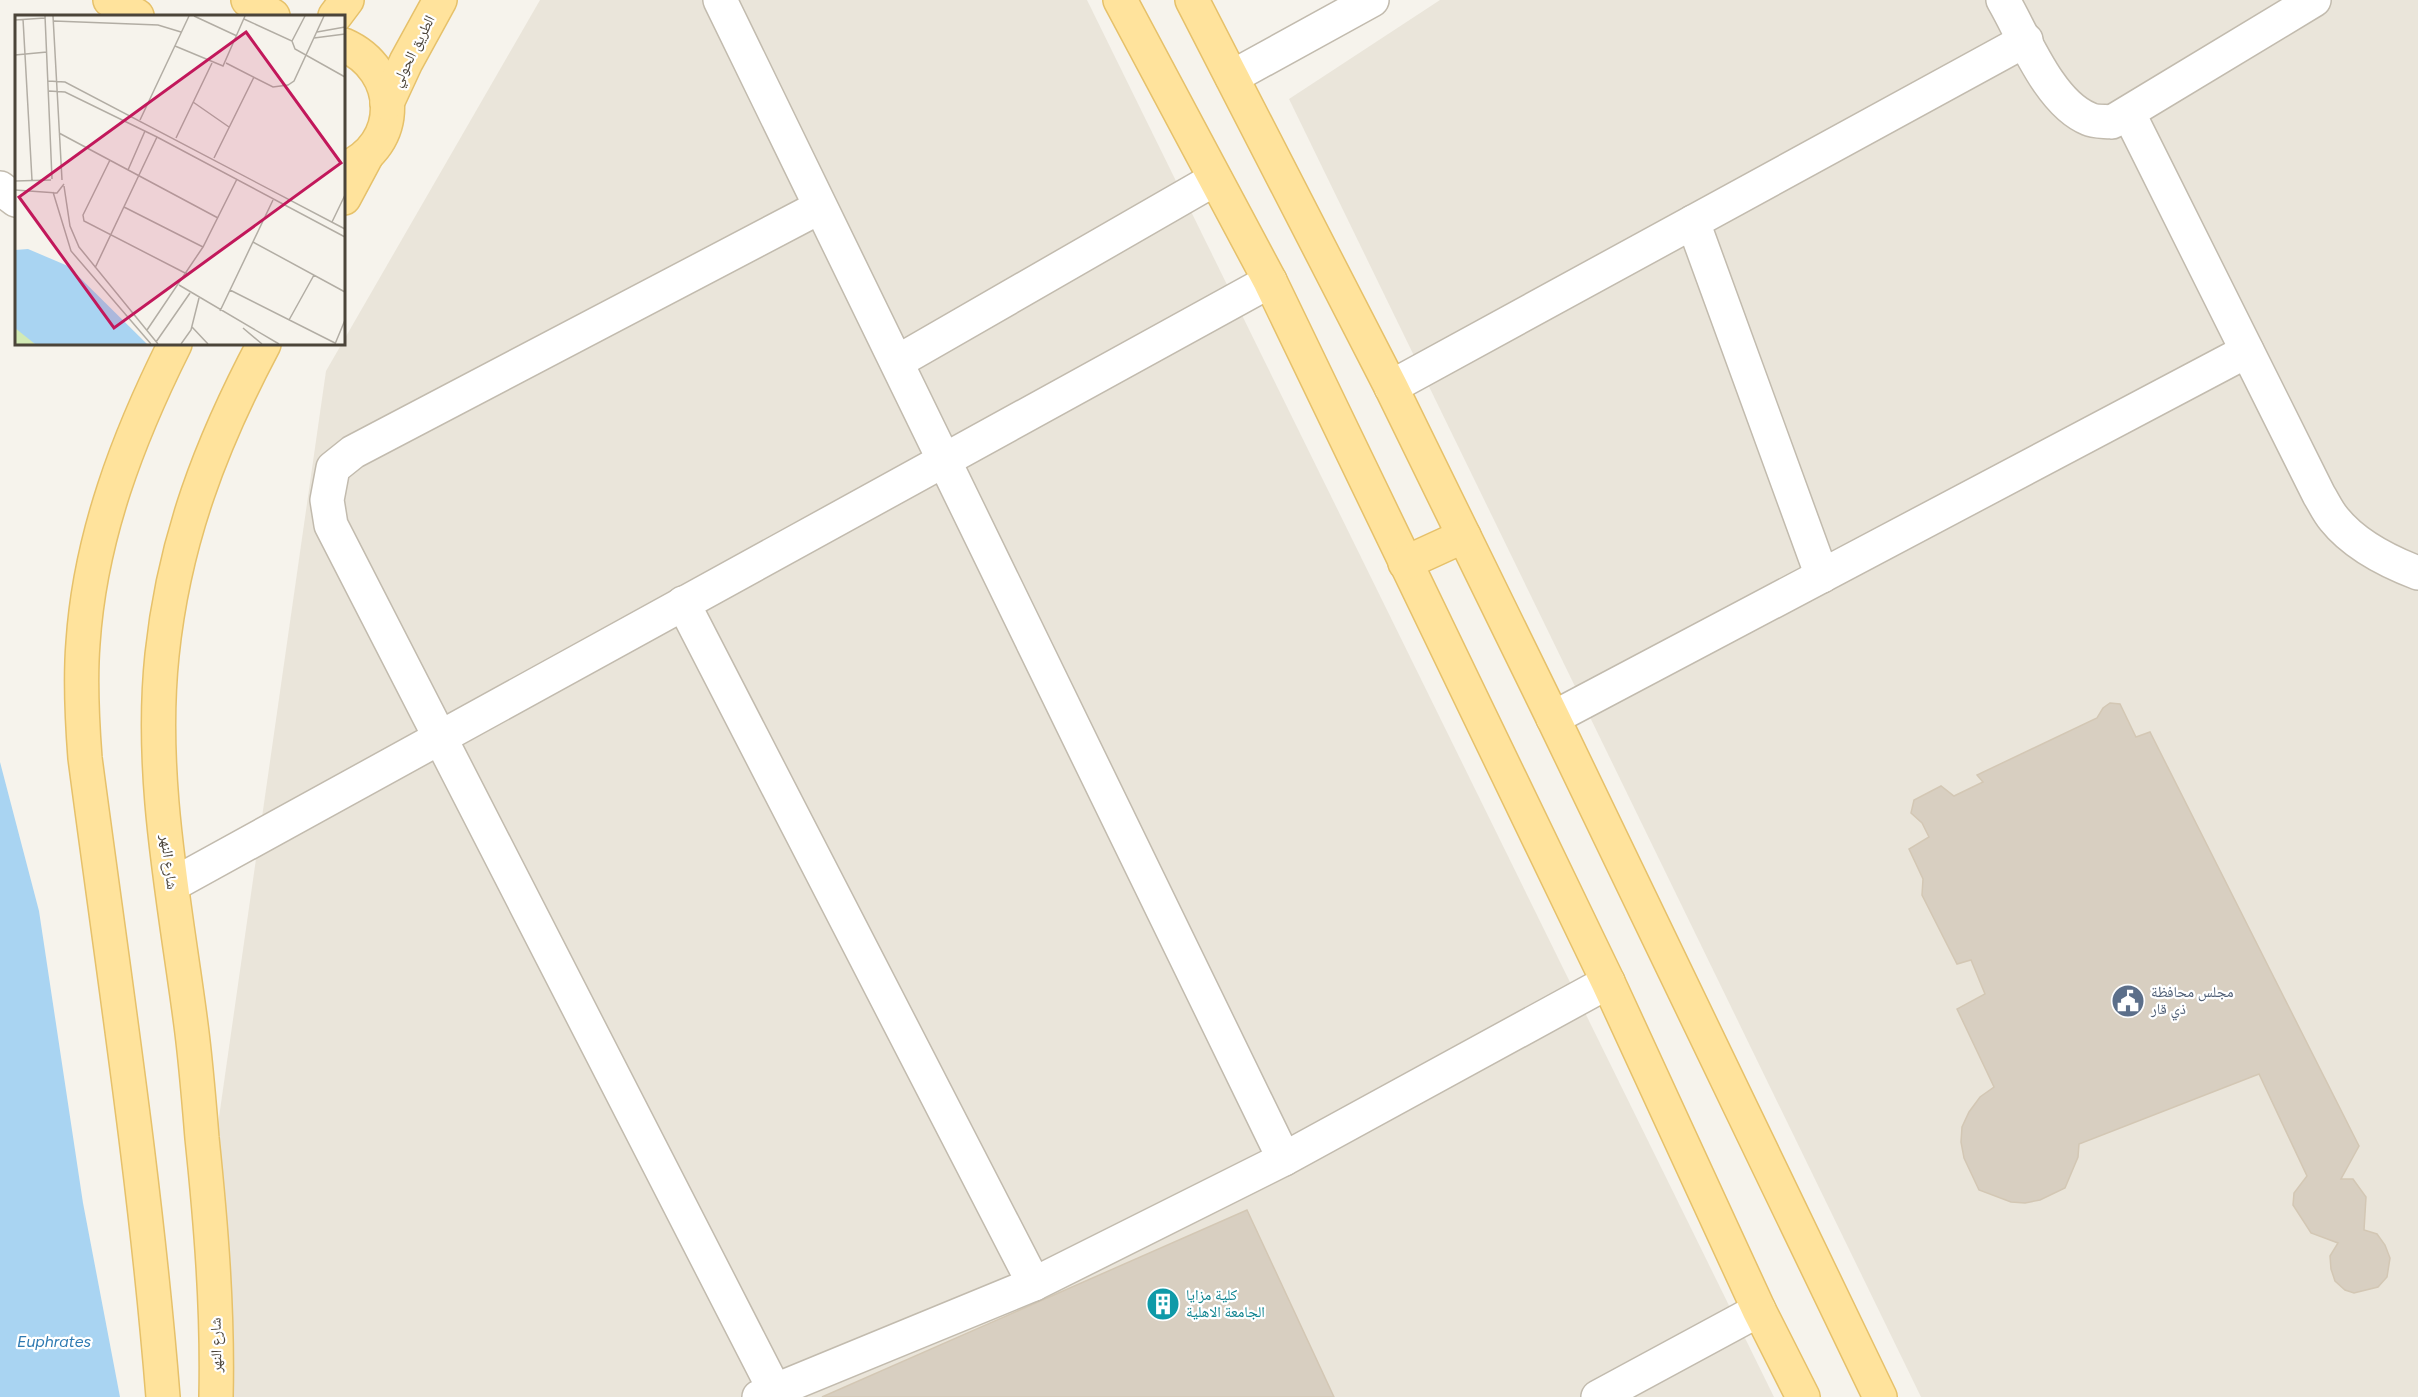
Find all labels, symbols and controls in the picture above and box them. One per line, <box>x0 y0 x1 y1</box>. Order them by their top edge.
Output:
street label: الطريق الحولي <box>387 12 441 91</box>
inset map <box>15 15 345 345</box>
street label: شارع النهر <box>156 833 181 891</box>
public building icon: مجلس محافظة ذي قار <box>2110 983 2146 1019</box>
place label: مجلس محافظة ذي قار <box>2150 983 2234 1021</box>
building icon: كلية مزايا الجامعة الاهلية <box>1145 1286 1181 1322</box>
place label: كلية مزايا الجامعة الاهلية <box>1186 1286 1265 1321</box>
street label: شارع النهر <box>207 1317 226 1374</box>
water label: Euphrates <box>17 1332 92 1351</box>

